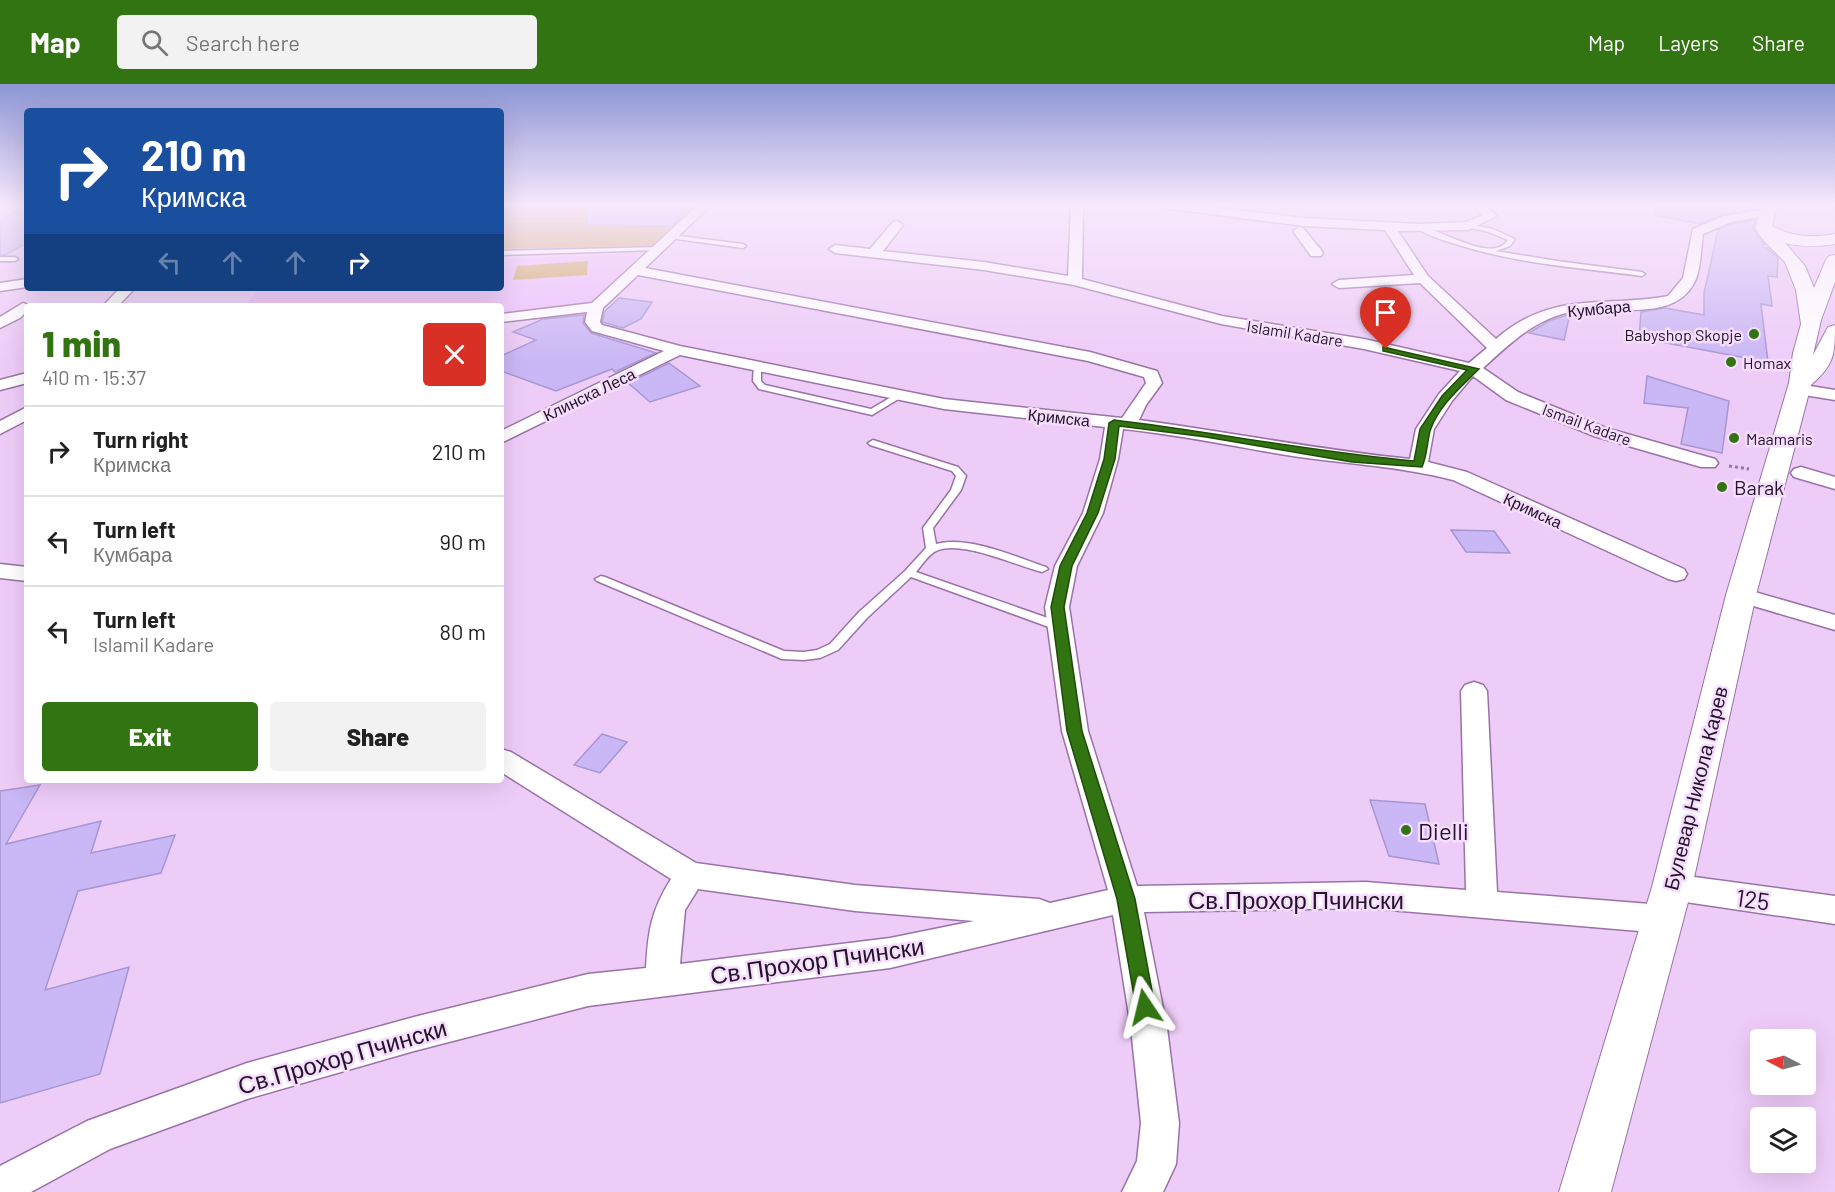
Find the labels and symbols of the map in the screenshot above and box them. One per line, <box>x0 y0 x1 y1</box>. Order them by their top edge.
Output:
pin <box>1360 287 1411 349</box>
street label: Кумбара <box>1567 296 1632 320</box>
street label: Islamil Kadare <box>1246 316 1344 350</box>
place label: Babyshop Skopje <box>1624 325 1742 344</box>
marker: Babyshop Skopje <box>1747 327 1761 341</box>
place label: Homax <box>1743 353 1792 372</box>
marker: Homax <box>1724 355 1738 369</box>
street label: Клинска Леса <box>540 363 638 424</box>
street label: Ismail Kadare <box>1540 399 1634 449</box>
street label: Кримска <box>1027 404 1091 430</box>
place label: Maamaris <box>1746 429 1813 448</box>
marker: Maamaris <box>1727 431 1741 445</box>
place label: Barak <box>1734 475 1784 499</box>
marker: Barak <box>1715 480 1729 494</box>
street label: Кримска <box>1501 488 1565 532</box>
street label: Булевар Никола Карев <box>1658 684 1732 892</box>
place label: Dielli <box>1418 816 1469 845</box>
marker: Dielli <box>1399 823 1413 837</box>
street label: 125 <box>1734 882 1772 916</box>
street label: Св.Прохор Пчински <box>1188 885 1404 914</box>
street label: Св.Прохор Пчински <box>708 931 926 989</box>
position arrow <box>1113 975 1177 1039</box>
street label: Св.Прохор Пчински <box>234 1012 450 1100</box>
north arrow <box>1750 1029 1816 1095</box>

